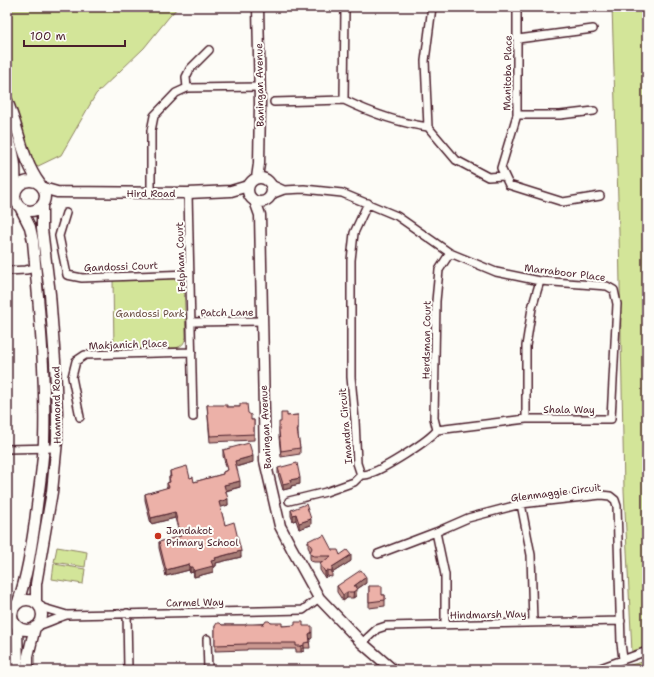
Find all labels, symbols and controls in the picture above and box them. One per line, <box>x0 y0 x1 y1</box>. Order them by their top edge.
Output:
scale bar <box>24 22 125 48</box>
text: 100 m <box>30 28 66 44</box>
street label: Manitoba Place <box>500 35 515 111</box>
street label: Baningan Avenue <box>252 43 267 127</box>
street label: Hird Road <box>126 187 176 200</box>
street label: Felpham Court <box>173 222 188 292</box>
street label: Gandossi Court <box>84 259 158 274</box>
street label: Marraboor Place <box>524 261 607 284</box>
street label: Herdsman Court <box>419 300 434 380</box>
street label: Patch Lane <box>200 306 254 319</box>
park label: Gandossi Park <box>115 307 185 320</box>
street label: Makjanich Place <box>88 337 168 352</box>
street label: Hammond Road <box>49 365 64 444</box>
street label: Baningan Avenue <box>257 384 274 469</box>
street label: Imandra Circuit <box>336 387 355 465</box>
street label: Shala Way <box>543 403 595 416</box>
street label: Glenmaggie Circuit <box>510 480 602 505</box>
place label: Jandakot Primary School <box>166 524 238 549</box>
marker: Jandakot Primary School <box>153 531 163 541</box>
street label: Carmel Way <box>166 595 224 610</box>
street label: Hindmarsh Way <box>450 607 527 622</box>

